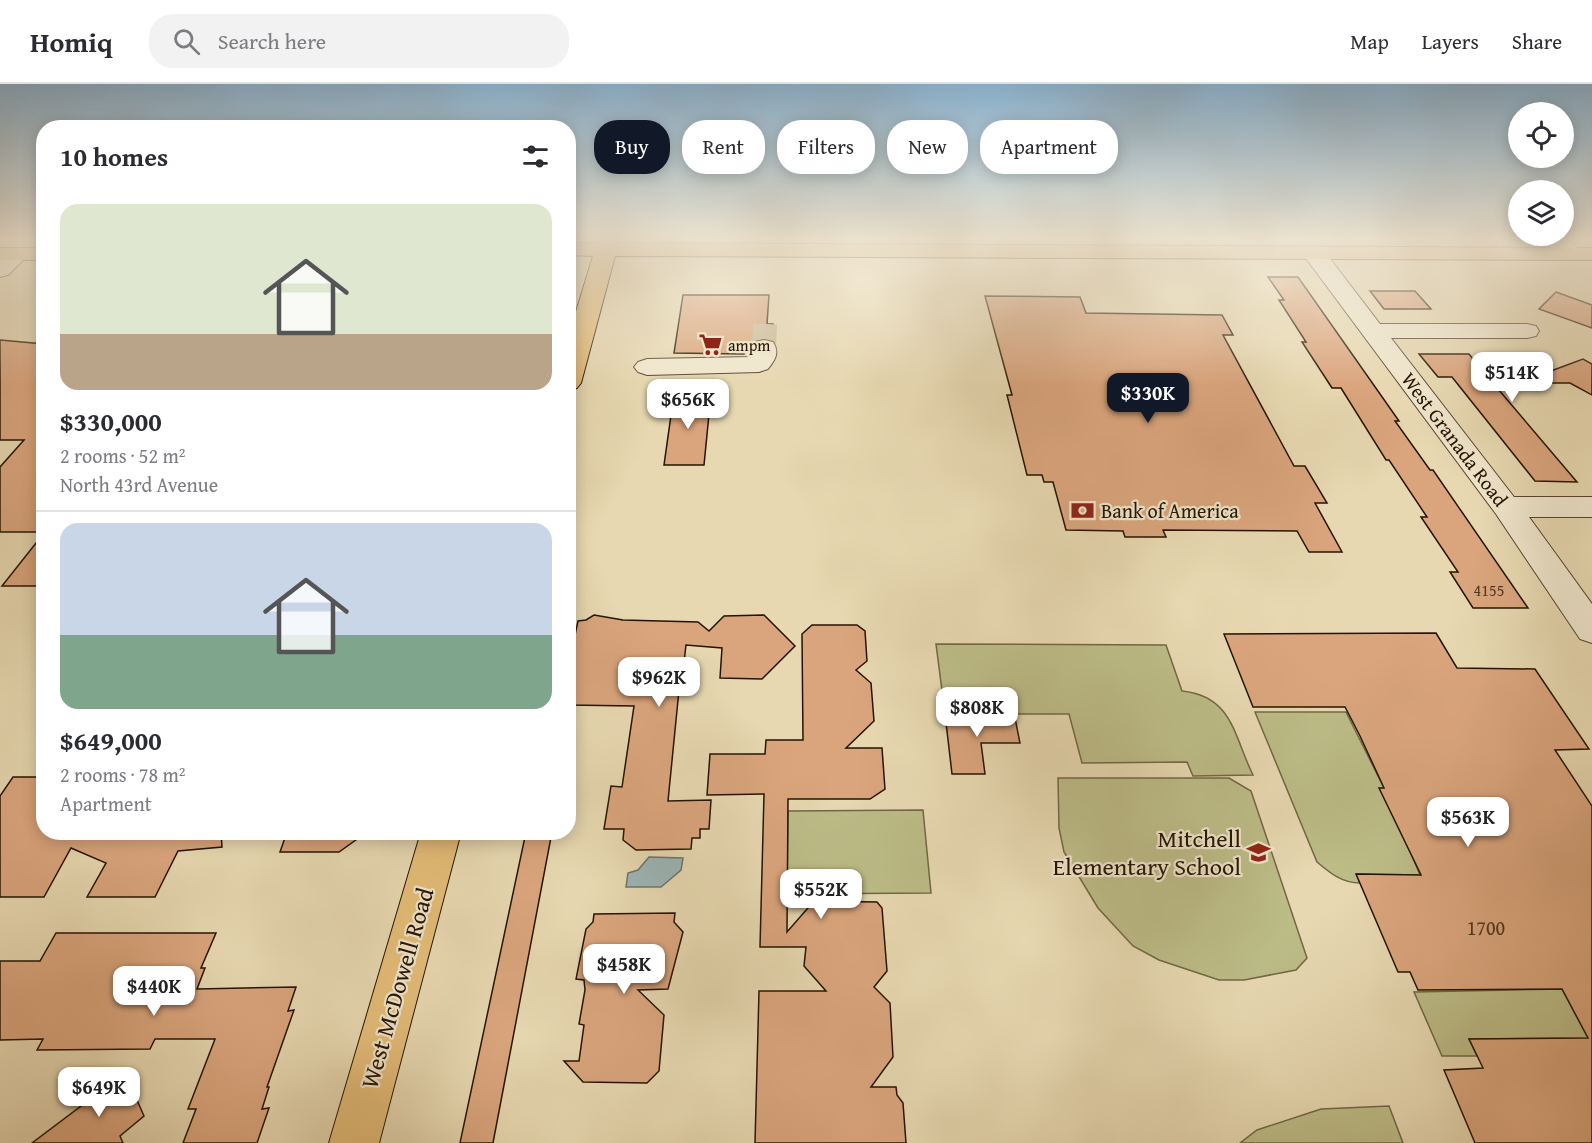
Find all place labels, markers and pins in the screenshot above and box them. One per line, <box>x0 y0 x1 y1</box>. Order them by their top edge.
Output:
supermarket icon: ampm <box>697 332 723 358</box>
place label: ampm <box>728 333 770 357</box>
pin: $514K <box>1470 352 1554 403</box>
pin: $330K <box>1106 373 1190 424</box>
pin: $656K <box>646 379 730 430</box>
place label: Bank of America <box>1101 496 1239 525</box>
bank icon: Bank of America <box>1070 497 1096 523</box>
pin: $962K <box>617 657 701 708</box>
pin: $808K <box>935 687 1019 738</box>
pin: $563K <box>1426 797 1510 848</box>
place label: Mitchell Elementary School <box>1053 821 1241 884</box>
school or university icon: Mitchell Elementary School <box>1246 839 1272 865</box>
pin: $552K <box>779 869 863 920</box>
pin: $458K <box>582 944 666 995</box>
pin: $440K <box>112 966 196 1017</box>
pin: $649K <box>57 1067 141 1118</box>

